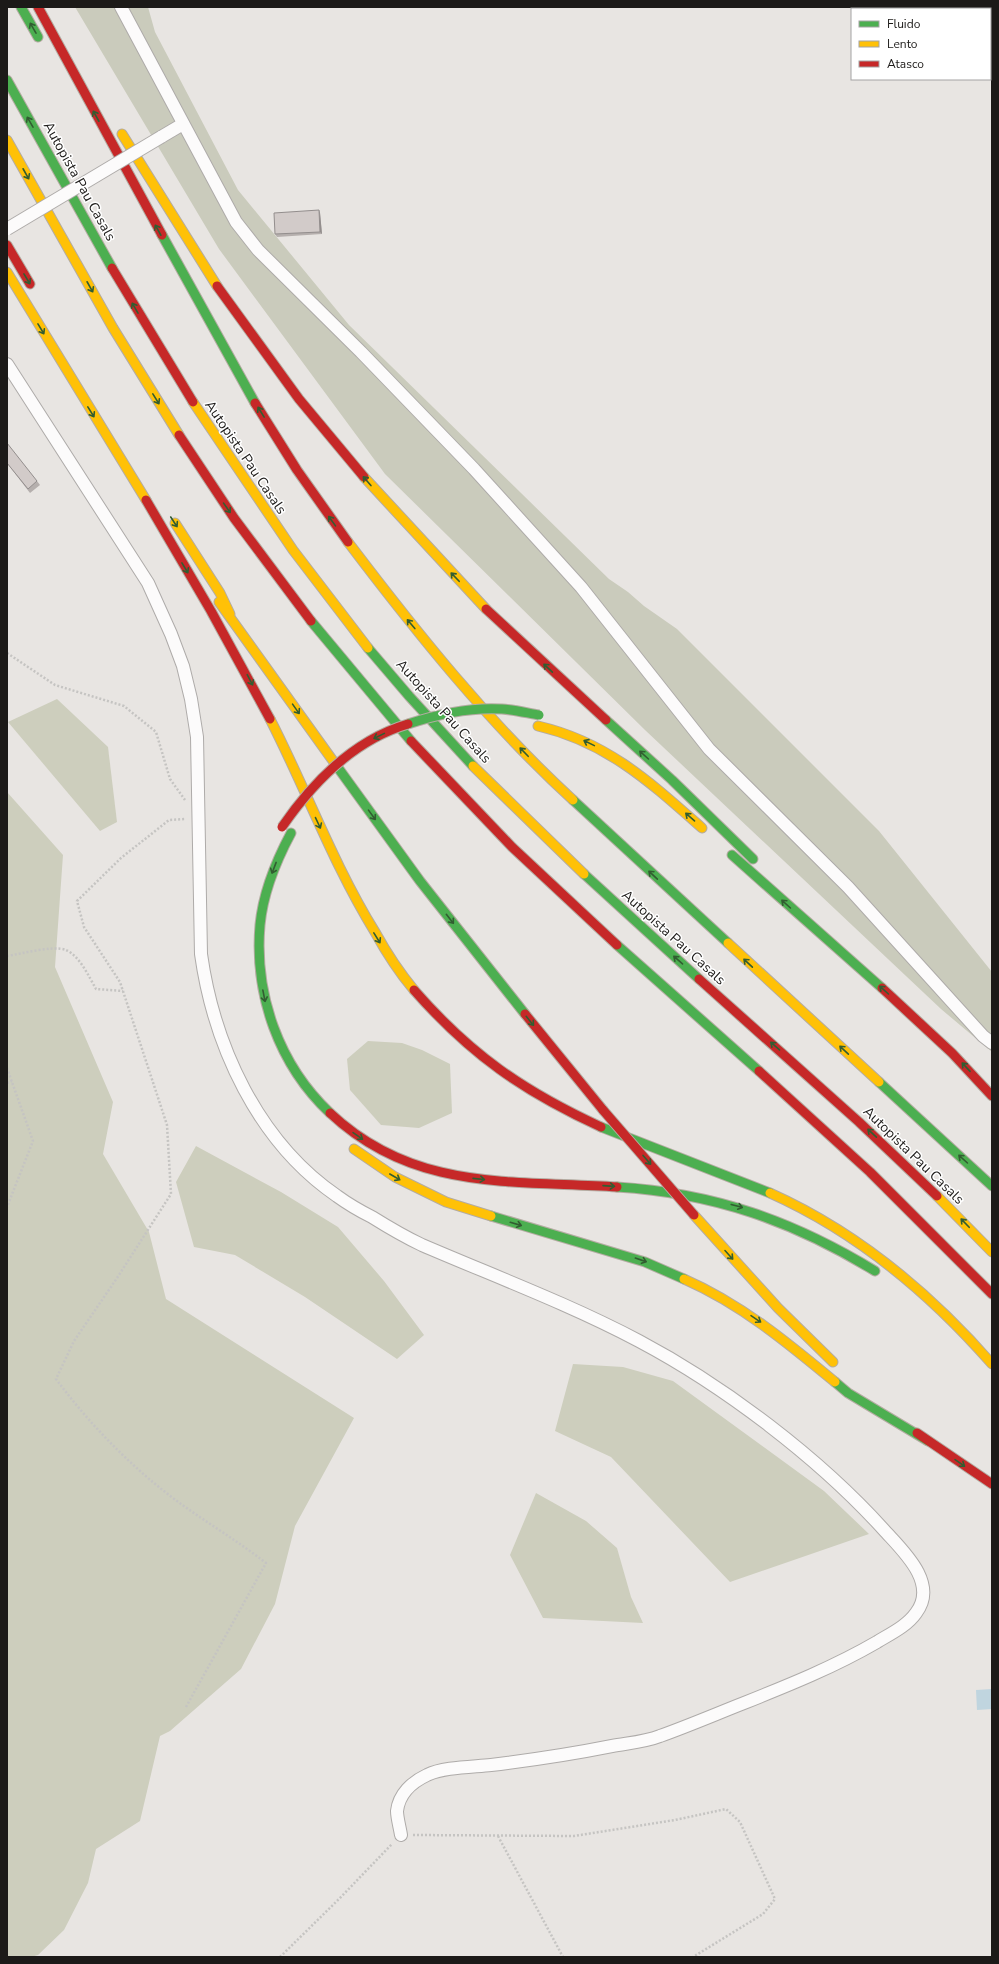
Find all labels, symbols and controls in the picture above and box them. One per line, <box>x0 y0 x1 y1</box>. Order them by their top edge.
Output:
legend <box>851 8 991 80</box>
text: Fluido <box>887 16 921 32</box>
one-way arrow <box>28 22 36 34</box>
text: Lento <box>887 36 918 52</box>
text: Atasco <box>887 56 924 72</box>
one-way arrow <box>92 110 99 122</box>
one-way arrow <box>26 116 34 128</box>
street label: Autopista Pau Casals <box>39 118 120 245</box>
one-way arrow <box>23 168 30 180</box>
one-way arrow <box>154 224 162 236</box>
one-way arrow <box>23 273 31 285</box>
one-way arrow <box>86 281 94 293</box>
one-way arrow <box>131 302 139 314</box>
one-way arrow <box>37 323 45 334</box>
one-way arrow <box>153 393 161 405</box>
street label: Autopista Pau Casals <box>200 397 291 518</box>
one-way arrow <box>87 406 95 418</box>
one-way arrow <box>257 407 265 418</box>
one-way arrow <box>363 476 372 486</box>
one-way arrow <box>223 502 231 513</box>
one-way arrow <box>328 515 336 526</box>
one-way arrow <box>170 516 179 527</box>
one-way arrow <box>181 562 189 573</box>
one-way arrow <box>450 572 460 582</box>
one-way arrow <box>406 619 415 629</box>
street label: Autopista Pau Casals <box>392 655 496 768</box>
one-way arrow <box>543 663 553 672</box>
one-way arrow <box>246 674 254 686</box>
one-way arrow <box>292 703 300 714</box>
one-way arrow <box>373 733 385 740</box>
one-way arrow <box>583 739 595 746</box>
one-way arrow <box>519 747 529 757</box>
one-way arrow <box>639 750 650 759</box>
one-way arrow <box>367 809 376 820</box>
one-way arrow <box>685 813 695 822</box>
one-way arrow <box>315 816 322 828</box>
one-way arrow <box>270 862 278 874</box>
one-way arrow <box>647 870 658 879</box>
street label: Autopista Pau Casals <box>618 886 730 989</box>
one-way arrow <box>781 899 792 908</box>
one-way arrow <box>446 913 454 924</box>
one-way arrow <box>373 933 381 944</box>
one-way arrow <box>672 955 683 964</box>
one-way arrow <box>743 958 754 967</box>
one-way arrow <box>879 986 889 995</box>
one-way arrow <box>260 989 268 1002</box>
one-way arrow <box>526 1015 535 1026</box>
one-way arrow <box>770 1041 781 1050</box>
one-way arrow <box>839 1046 849 1055</box>
one-way arrow <box>961 1062 971 1072</box>
street label: Autopista Pau Casals <box>859 1102 969 1209</box>
one-way arrow <box>867 1129 877 1138</box>
one-way arrow <box>352 1132 363 1140</box>
one-way arrow <box>642 1155 651 1166</box>
one-way arrow <box>958 1155 968 1164</box>
one-way arrow <box>389 1174 401 1182</box>
one-way arrow <box>472 1175 485 1183</box>
one-way arrow <box>602 1182 615 1189</box>
one-way arrow <box>730 1203 743 1210</box>
one-way arrow <box>960 1218 970 1228</box>
one-way arrow <box>509 1220 522 1228</box>
one-way arrow <box>724 1249 733 1259</box>
one-way arrow <box>634 1257 646 1265</box>
one-way arrow <box>750 1315 761 1323</box>
one-way arrow <box>954 1459 965 1467</box>

